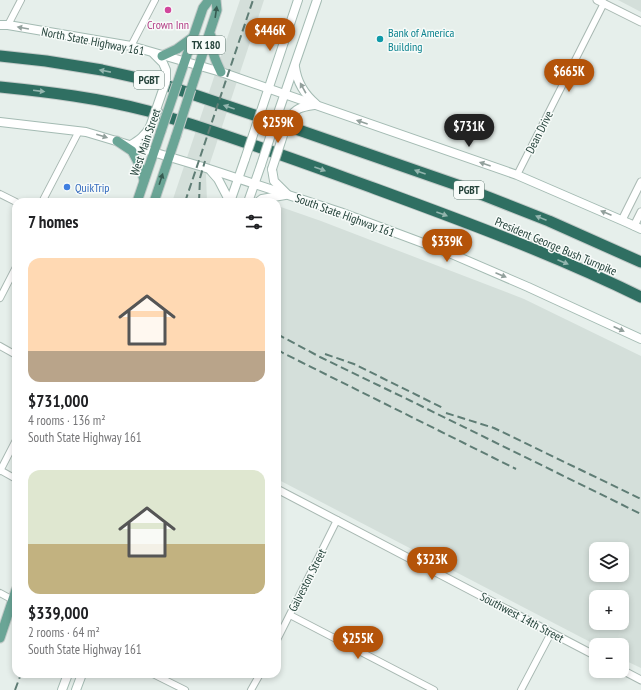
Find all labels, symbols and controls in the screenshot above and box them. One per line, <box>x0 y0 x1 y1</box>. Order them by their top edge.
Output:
marker: Crown Inn <box>163 5 173 15</box>
one-way arrow <box>213 5 219 18</box>
place label: Crown Inn <box>147 17 189 32</box>
pin: $446K <box>242 18 298 52</box>
text: $446K <box>254 22 286 39</box>
street label: North State Highway 161 <box>40 24 146 58</box>
one-way arrow <box>17 25 29 31</box>
place label: Bank of America Building <box>388 25 455 54</box>
marker: Bank of America Building <box>375 34 385 44</box>
road number: TX 180 <box>187 36 225 54</box>
pin: $665K <box>541 59 597 93</box>
text: $665K <box>553 63 585 80</box>
one-way arrow <box>99 67 111 73</box>
road number: PGBT <box>134 71 164 89</box>
one-way arrow <box>299 82 306 94</box>
one-way arrow <box>33 88 45 94</box>
one-way arrow <box>223 104 235 110</box>
street label: West Main Street <box>126 106 164 178</box>
street label: Dean Drive <box>522 108 556 156</box>
pin: $259K <box>250 110 306 144</box>
text: $259K <box>262 114 294 131</box>
pin: $731K <box>441 114 497 148</box>
one-way arrow <box>356 118 368 124</box>
text: $731K <box>453 118 485 135</box>
one-way arrow <box>96 133 108 139</box>
one-way arrow <box>479 161 491 167</box>
one-way arrow <box>315 166 327 172</box>
one-way arrow <box>413 168 425 174</box>
one-way arrow <box>158 173 164 185</box>
place label: QuikTrip <box>75 180 110 195</box>
road number: PGBT <box>454 181 484 199</box>
marker: QuikTrip <box>62 182 72 192</box>
street label: South State Highway 161 <box>293 190 397 240</box>
one-way arrow <box>600 210 611 216</box>
text: 7 homes <box>28 211 79 233</box>
icon: filters <box>243 211 265 233</box>
one-way arrow <box>437 211 449 217</box>
street label: President George Bush Turnpike <box>493 213 619 279</box>
one-way arrow <box>535 215 547 221</box>
pin: $339K <box>419 229 475 263</box>
text: $339K <box>431 233 463 250</box>
one-way arrow <box>558 259 569 265</box>
one-way arrow <box>495 272 507 278</box>
icon: home <box>111 284 183 356</box>
one-way arrow <box>614 326 625 332</box>
text: $731,000 <box>28 390 89 412</box>
text: 4 rooms · 136 m² <box>28 412 106 429</box>
text: South State Highway 161 <box>28 429 142 446</box>
icon: home <box>111 496 183 568</box>
map controls <box>589 542 629 678</box>
button: layers <box>589 542 629 582</box>
street label: Galveston Street <box>285 546 329 614</box>
pin: $323K <box>404 547 460 581</box>
text: $323K <box>416 551 448 568</box>
street label: Southwest 14th Street <box>478 589 567 646</box>
button: + <box>589 590 629 630</box>
text: $339,000 <box>28 602 89 624</box>
text: 2 rooms · 64 m² <box>28 624 100 641</box>
pin: $255K <box>330 626 386 660</box>
text: $255K <box>342 630 374 647</box>
button: − <box>589 638 629 678</box>
text: South State Highway 161 <box>28 641 142 658</box>

